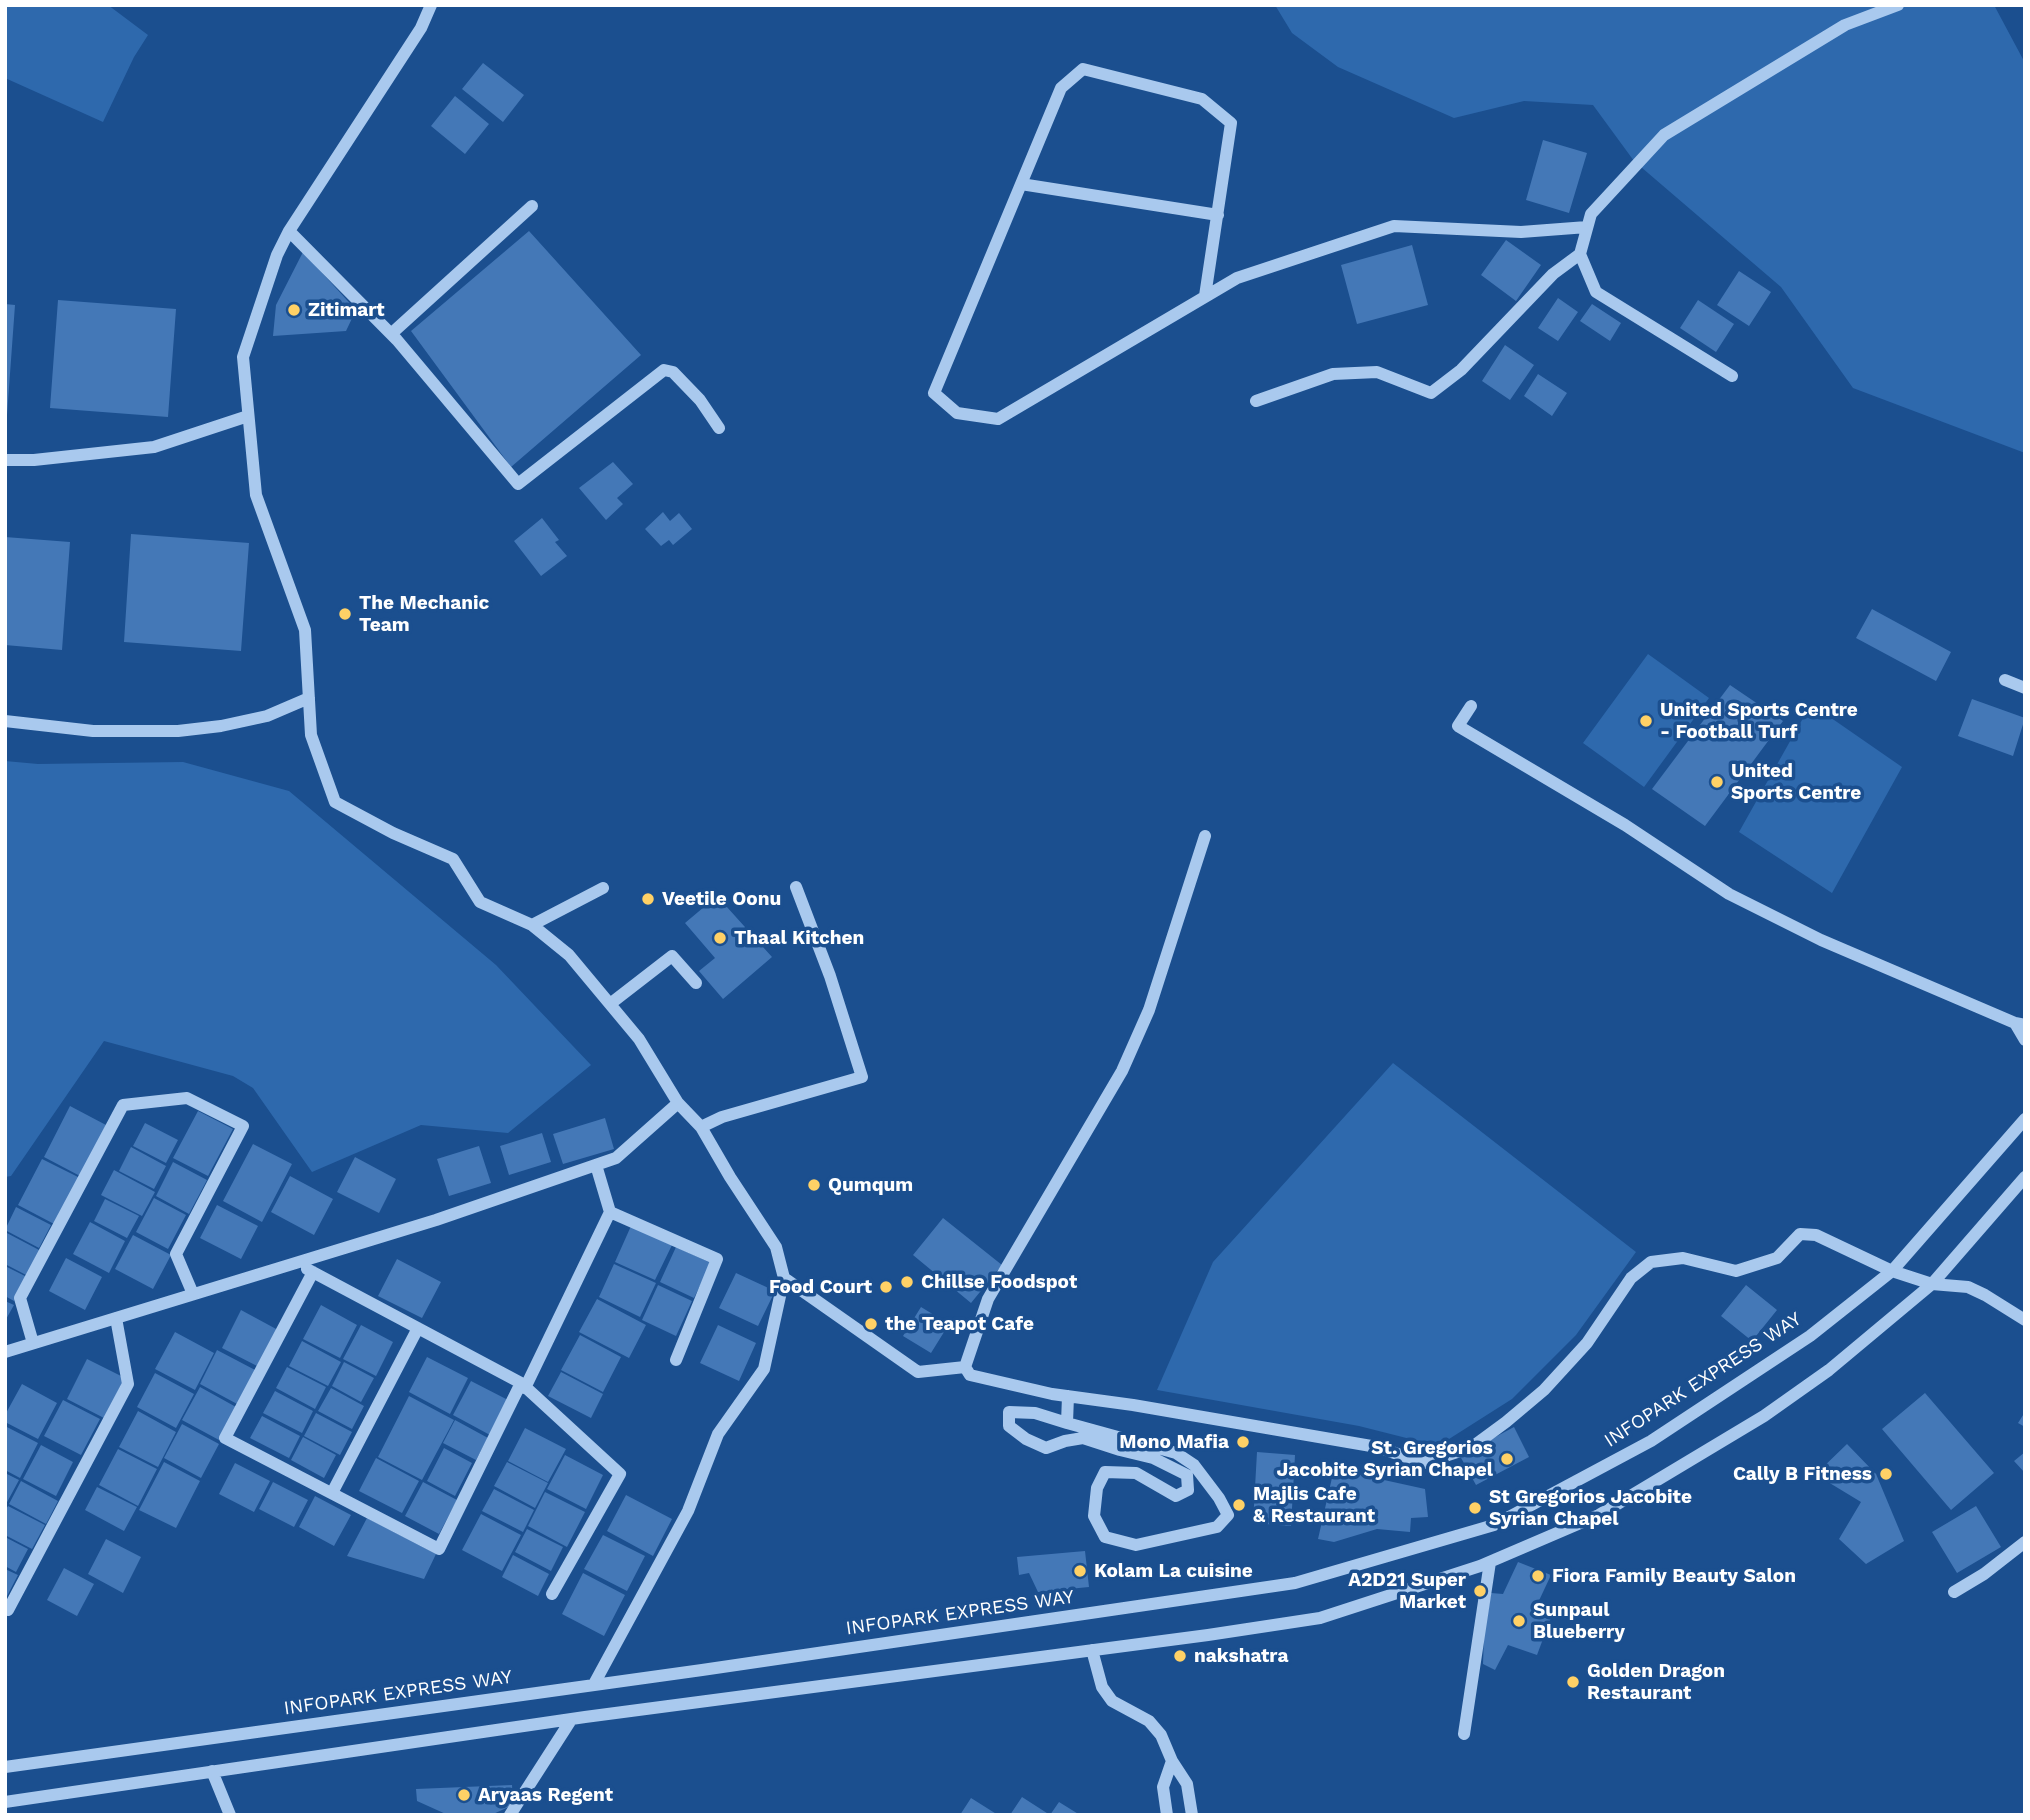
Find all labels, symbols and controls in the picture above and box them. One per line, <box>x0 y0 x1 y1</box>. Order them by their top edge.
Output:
place label: Zitimart <box>308 299 385 321</box>
marker: Zitimart <box>286 302 302 318</box>
place label: The Mechanic Team <box>359 592 489 636</box>
marker: The Mechanic Team <box>337 606 353 622</box>
place label: United Sports Centre - Football Turf <box>1660 699 1858 743</box>
marker: United Sports Centre - Football Turf <box>1638 713 1654 729</box>
place label: United Sports Centre <box>1731 760 1861 804</box>
marker: United Sports Centre <box>1709 774 1725 790</box>
place label: Veetile Oonu <box>662 888 781 910</box>
marker: Veetile Oonu <box>640 891 656 907</box>
place label: Thaal Kitchen <box>734 927 864 949</box>
marker: Thaal Kitchen <box>712 930 728 946</box>
place label: Qumqum <box>828 1174 913 1196</box>
marker: Qumqum <box>806 1177 822 1193</box>
place label: Chillse Foodspot <box>921 1271 1077 1293</box>
marker: Chillse Foodspot <box>899 1274 915 1290</box>
place label: Food Court <box>769 1276 872 1298</box>
marker: Food Court <box>878 1279 894 1295</box>
street label: INFOPARK EXPRESS WAY <box>1600 1308 1806 1452</box>
place label: the Teapot Cafe <box>885 1313 1034 1335</box>
marker: the Teapot Cafe <box>863 1316 879 1332</box>
place label: Mono Mafia <box>1119 1431 1229 1453</box>
marker: Mono Mafia <box>1235 1434 1251 1450</box>
place label: St. Gregorios Jacobite Syrian Chapel <box>1277 1437 1493 1481</box>
marker: St. Gregorios Jacobite Syrian Chapel <box>1499 1451 1515 1467</box>
place label: Cally B Fitness <box>1733 1463 1872 1485</box>
marker: Cally B Fitness <box>1878 1466 1894 1482</box>
place label: Majlis Cafe & Restaurant <box>1253 1483 1375 1527</box>
place label: St Gregorios Jacobite Syrian Chapel <box>1489 1486 1692 1530</box>
marker: Majlis Cafe & Restaurant <box>1231 1497 1247 1513</box>
marker: St Gregorios Jacobite Syrian Chapel <box>1467 1500 1483 1516</box>
place label: Kolam La cuisine <box>1094 1560 1253 1582</box>
marker: Kolam La cuisine <box>1072 1563 1088 1579</box>
place label: Fiora Family Beauty Salon <box>1552 1565 1796 1587</box>
marker: Fiora Family Beauty Salon <box>1530 1568 1546 1584</box>
place label: A2D21 Super Market <box>1348 1569 1466 1613</box>
marker: A2D21 Super Market <box>1472 1583 1488 1599</box>
street label: INFOPARK EXPRESS WAY <box>844 1586 1076 1640</box>
place label: Sunpaul Blueberry <box>1533 1599 1625 1643</box>
marker: Sunpaul Blueberry <box>1511 1613 1527 1629</box>
place label: nakshatra <box>1194 1645 1288 1667</box>
marker: nakshatra <box>1172 1648 1188 1664</box>
place label: Golden Dragon Restaurant <box>1587 1660 1725 1704</box>
street label: INFOPARK EXPRESS WAY <box>282 1666 514 1720</box>
marker: Golden Dragon Restaurant <box>1565 1674 1581 1690</box>
place label: Aryaas Regent <box>478 1784 613 1806</box>
marker: Aryaas Regent <box>456 1787 472 1803</box>

